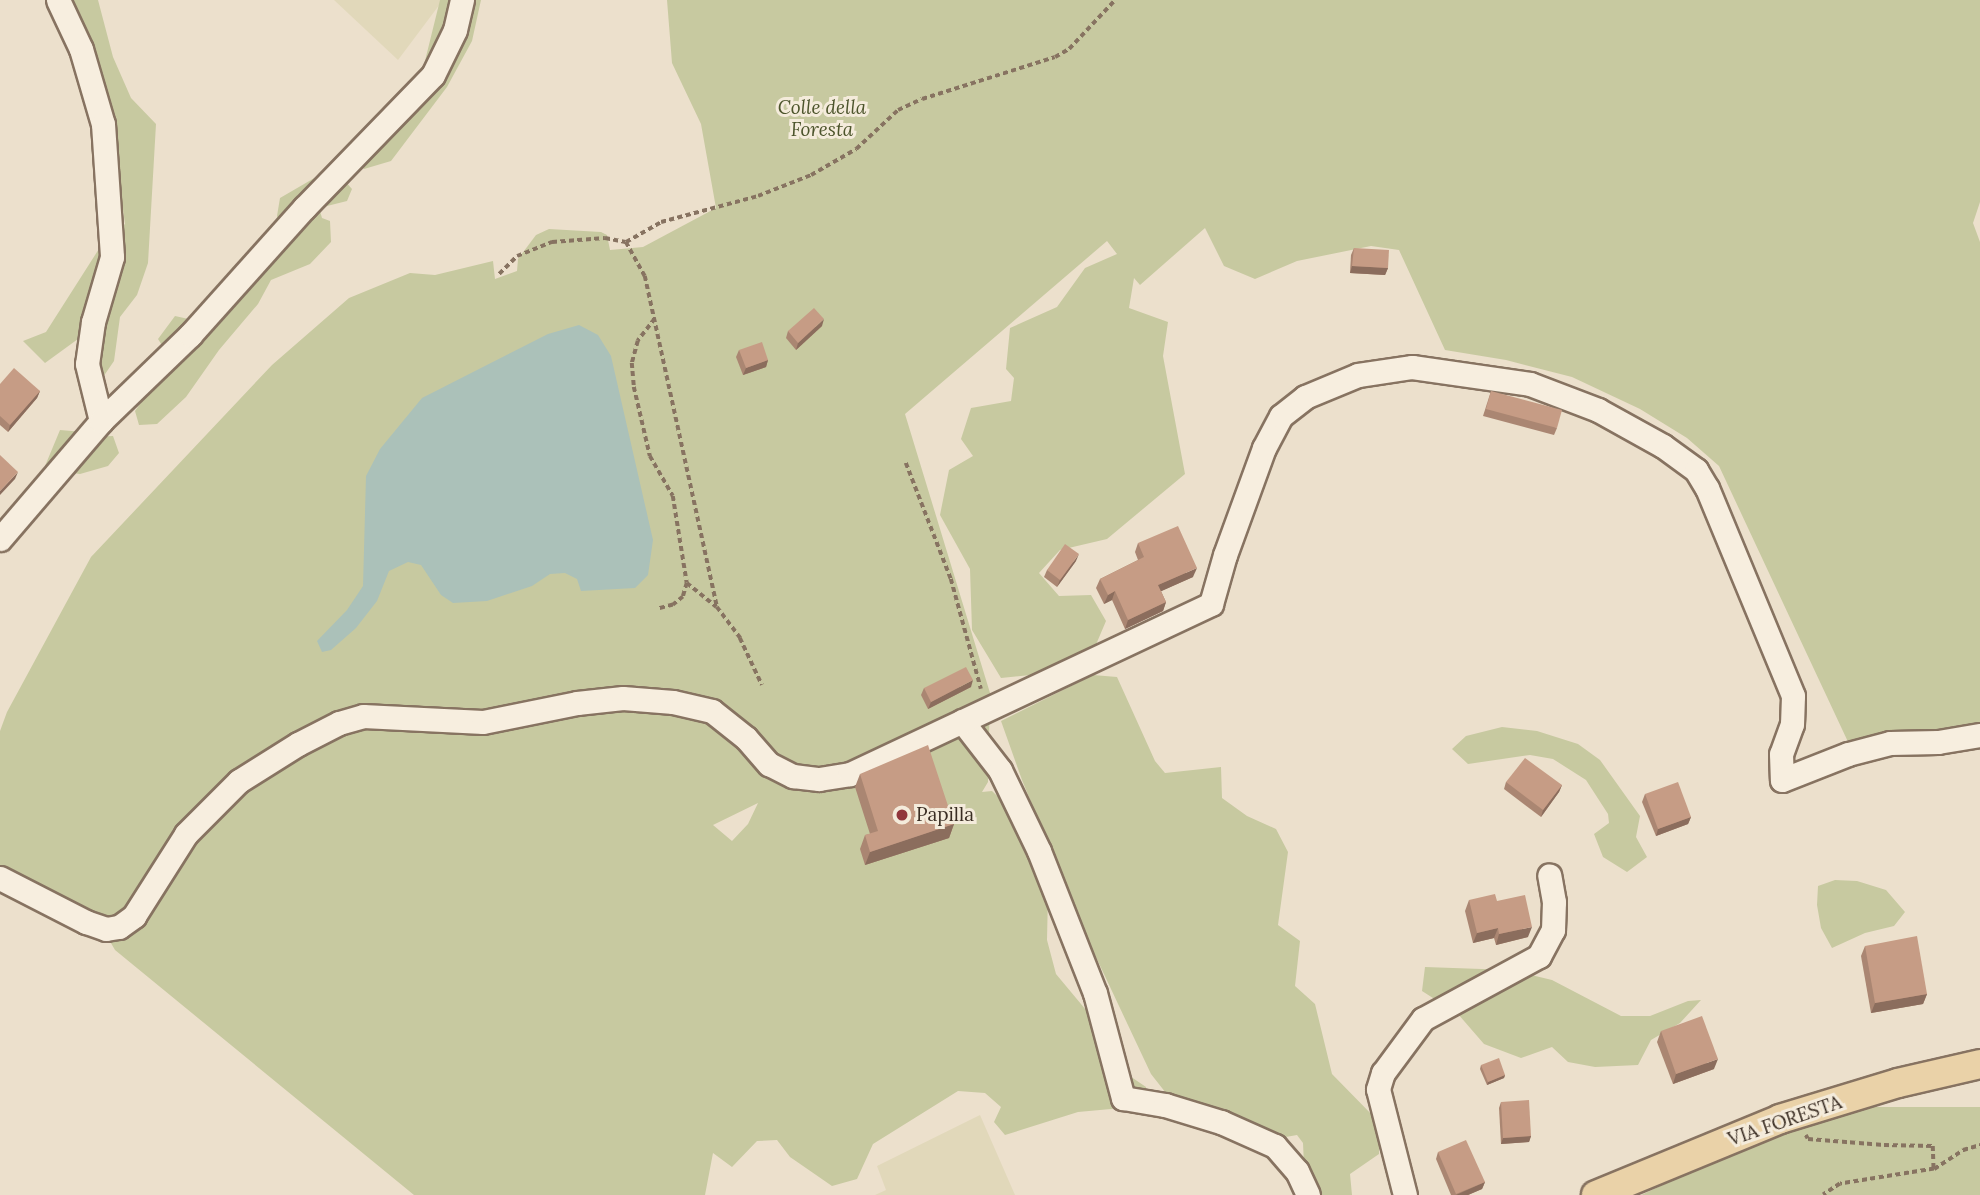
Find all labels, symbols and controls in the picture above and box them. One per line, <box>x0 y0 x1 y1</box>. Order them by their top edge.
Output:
park label: Colle della Foresta <box>778 97 866 141</box>
place label: Papilla <box>916 804 974 826</box>
marker: Papilla <box>894 807 910 823</box>
street label: VIA FORESTA <box>1725 1091 1845 1151</box>

